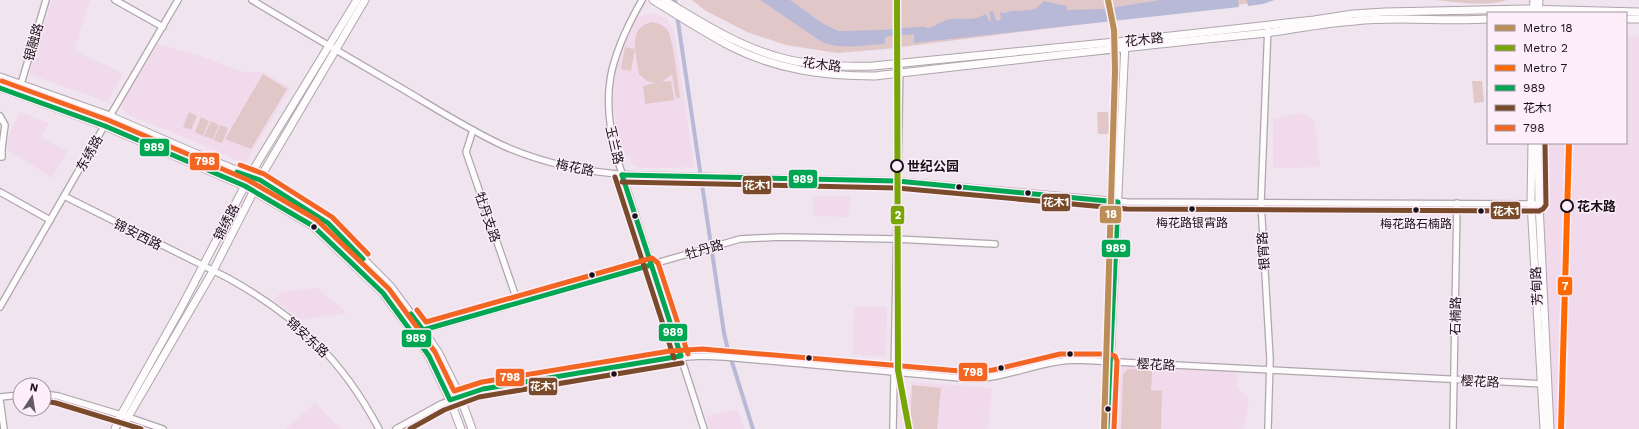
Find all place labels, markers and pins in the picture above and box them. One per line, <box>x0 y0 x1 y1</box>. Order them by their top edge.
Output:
marker: 世纪公园 <box>890 159 904 173</box>
place label: 世纪公园 <box>907 159 959 174</box>
unlabelled marker <box>954 182 964 192</box>
unlabelled marker <box>1023 188 1033 198</box>
marker: 花木路 <box>1560 199 1574 213</box>
place label: 花木路 <box>1577 199 1616 214</box>
marker: 梅花路银霄路 <box>1187 204 1197 214</box>
marker: 梅花路石楠路 <box>1411 205 1421 215</box>
unlabelled marker <box>1476 206 1486 216</box>
unlabelled marker <box>630 211 640 221</box>
place label: 梅花路银霄路 <box>1156 216 1228 230</box>
place label: 梅花路石楠路 <box>1380 217 1452 231</box>
unlabelled marker <box>309 222 319 232</box>
unlabelled marker <box>587 270 597 280</box>
unlabelled marker <box>1065 349 1075 359</box>
unlabelled marker <box>804 353 814 363</box>
unlabelled marker <box>996 363 1006 373</box>
unlabelled marker <box>609 369 619 379</box>
unlabelled marker <box>1103 404 1113 414</box>

